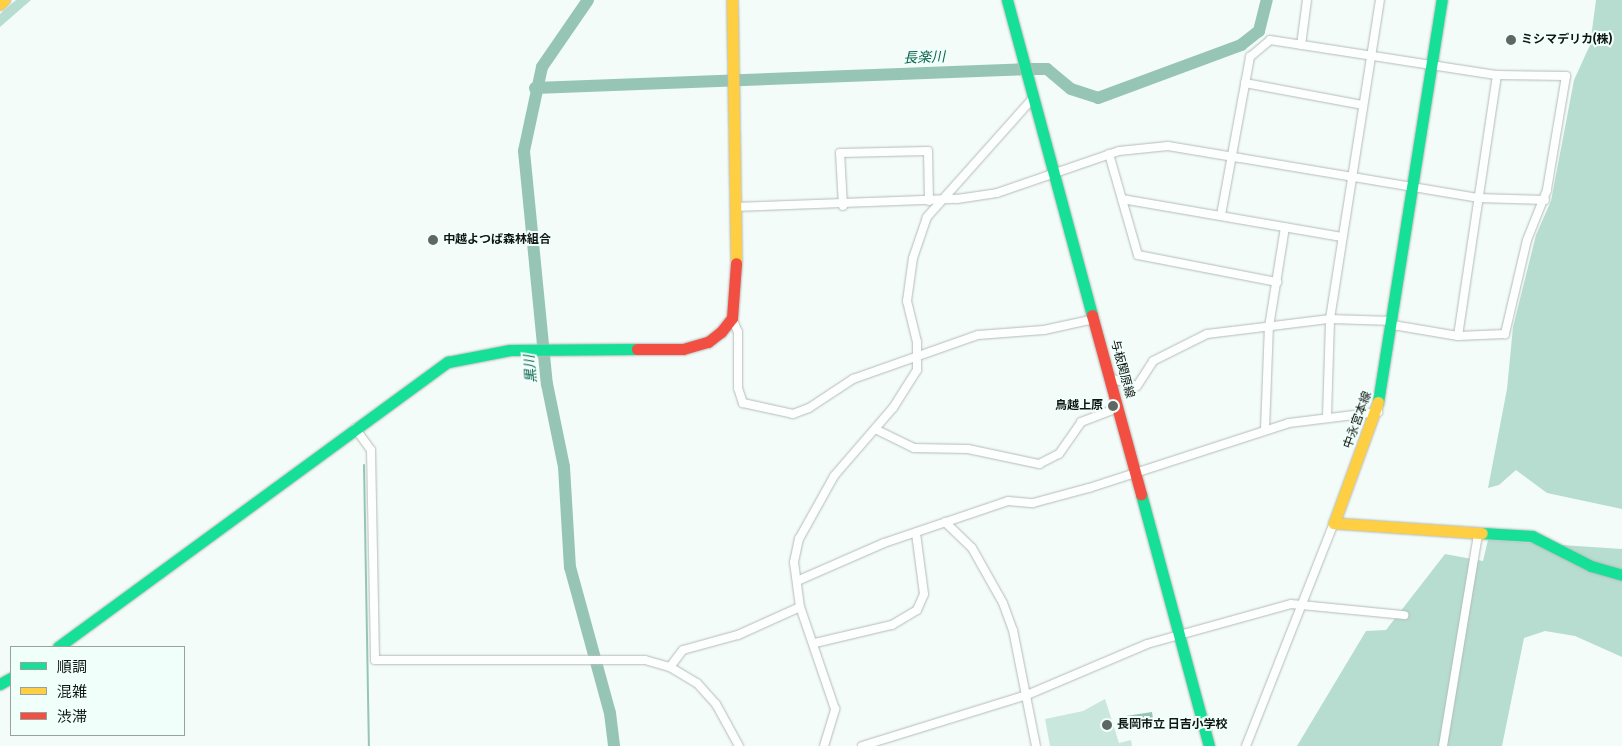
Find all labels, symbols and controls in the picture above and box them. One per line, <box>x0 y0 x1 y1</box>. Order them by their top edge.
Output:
place label: ミシマデリカ(株) <box>1521 33 1612 47</box>
marker: ミシマデリカ(株) <box>1505 34 1517 46</box>
water label: 長楽川 <box>903 49 945 67</box>
place label: 中越よつば森林組合 <box>443 233 551 247</box>
marker: 中越よつば森林組合 <box>427 234 439 246</box>
street label: 与板関原線 <box>1107 338 1137 400</box>
water label: 黒川 <box>521 354 541 384</box>
street label: 中永宮本線 <box>1341 389 1375 451</box>
place label: 鳥越上原 <box>1055 399 1103 413</box>
marker: 鳥越上原 <box>1107 400 1119 412</box>
legend <box>10 646 185 736</box>
text: 順調 <box>57 658 87 676</box>
text: 混雑 <box>57 683 87 701</box>
text: 渋滞 <box>57 708 87 726</box>
place label: 長岡市立 日吉小学校 <box>1117 718 1227 732</box>
marker: 長岡市立 日吉小学校 <box>1101 719 1113 731</box>

